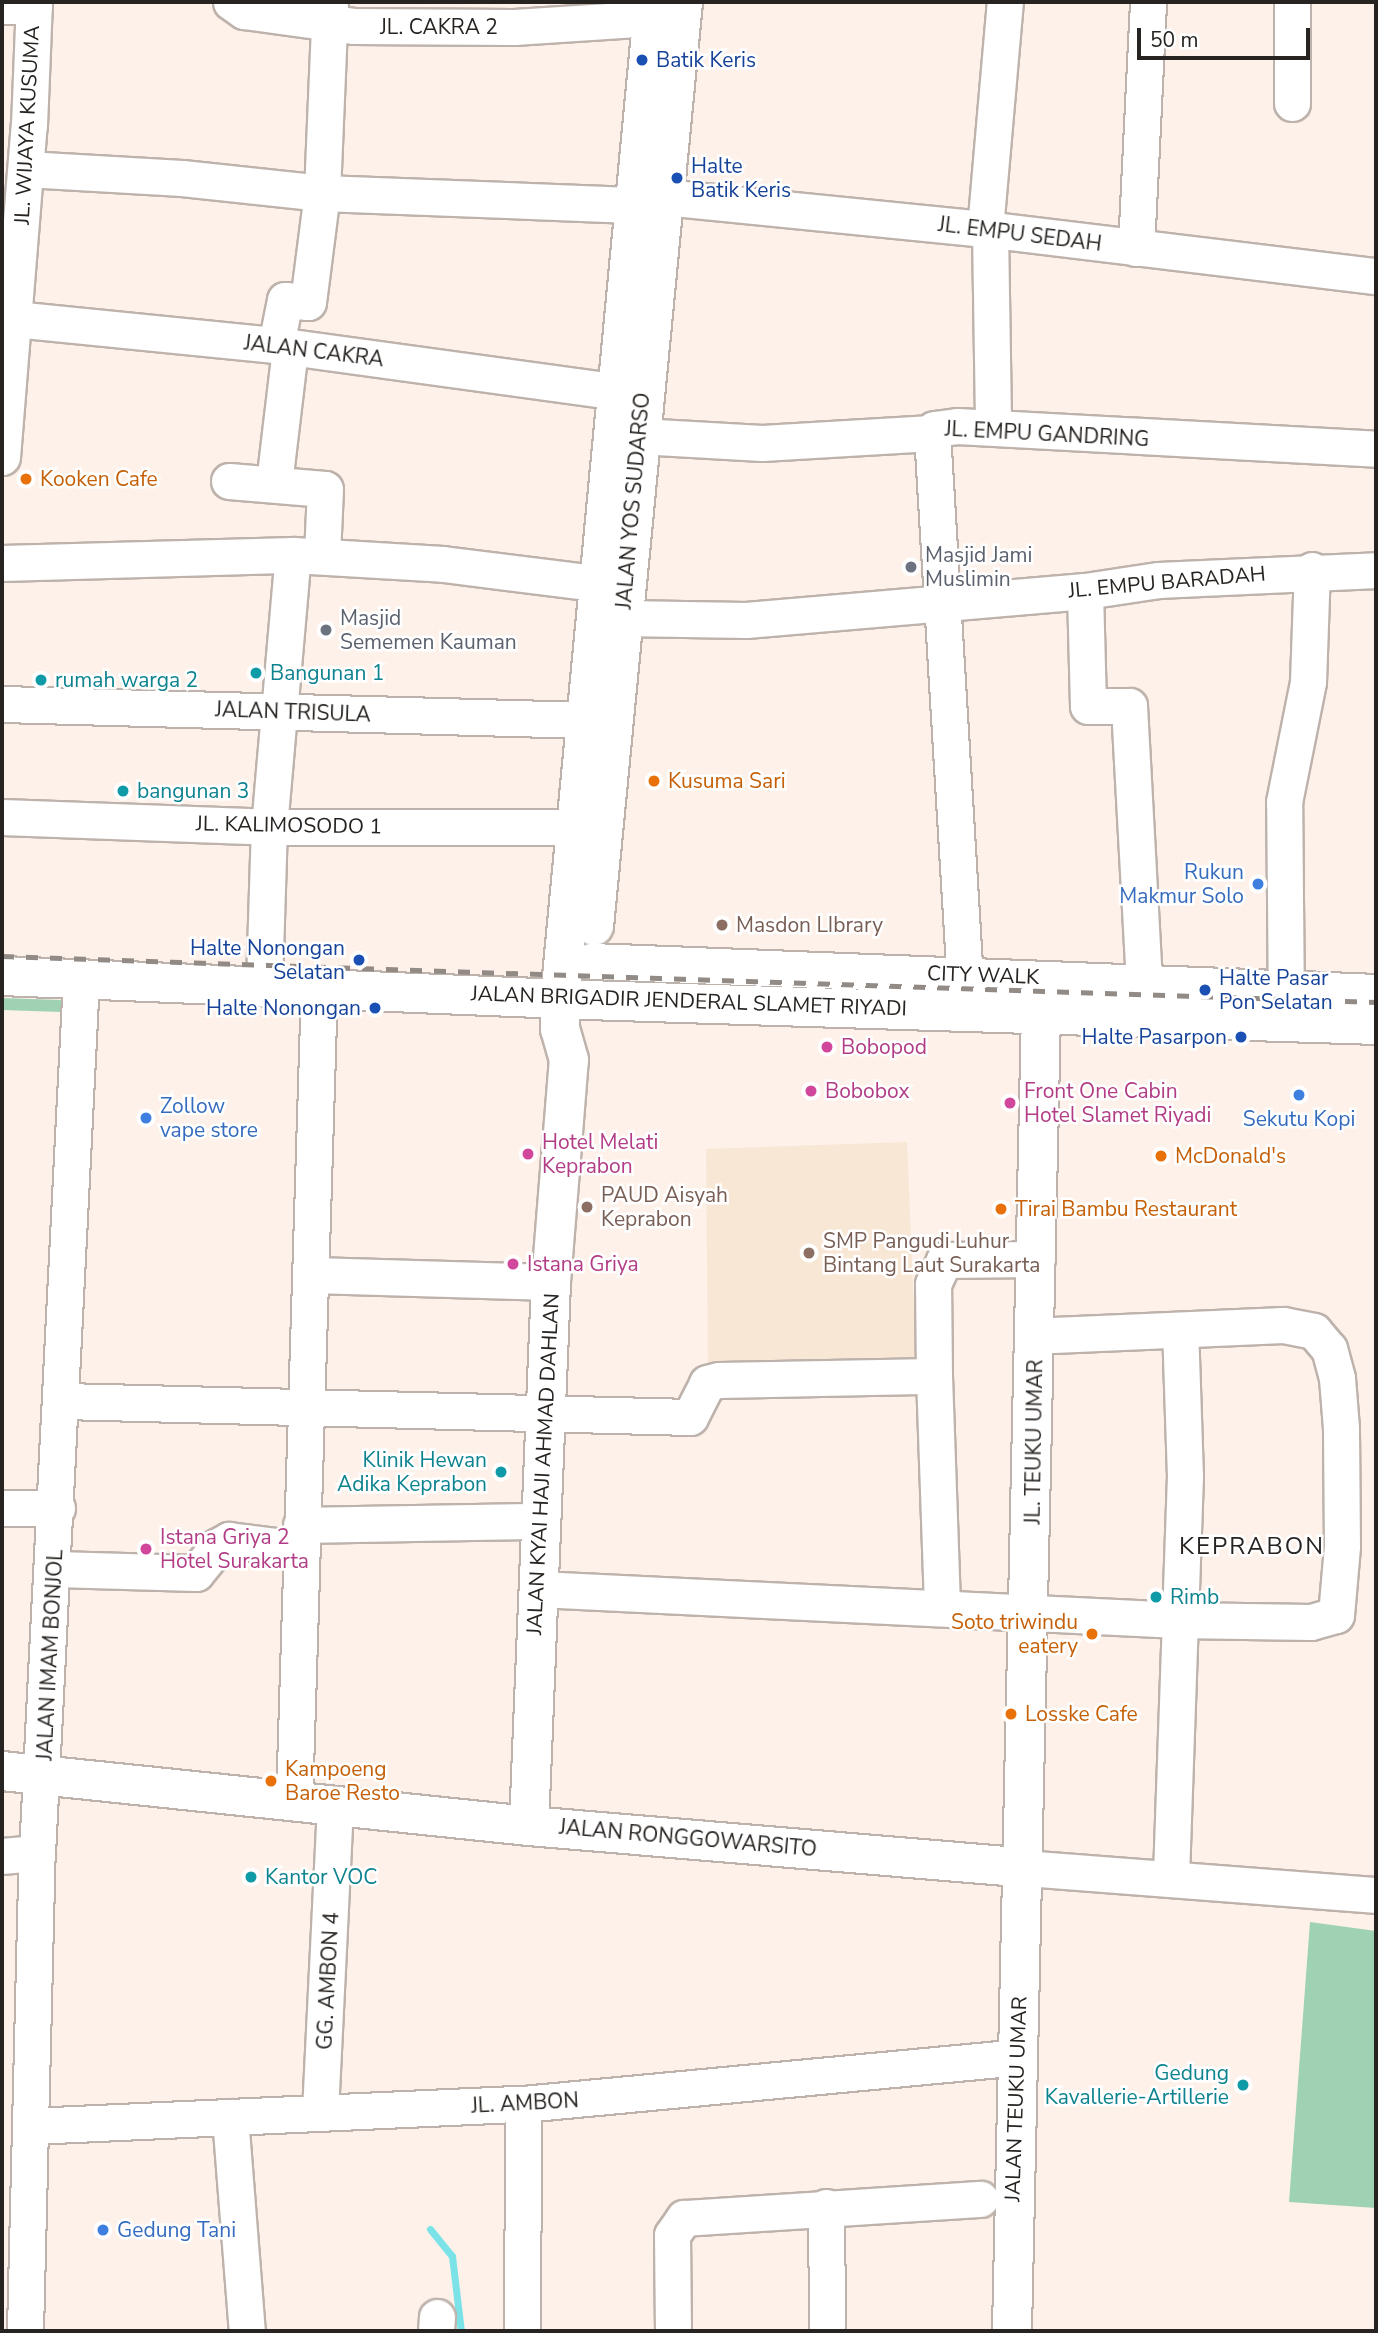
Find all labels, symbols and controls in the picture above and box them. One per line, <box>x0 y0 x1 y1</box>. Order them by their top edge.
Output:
street label: JL. CAKRA 2 <box>380 14 498 40</box>
scale bar <box>1140 14 1313 58</box>
street label: JL. WIJAYA KUSUMA <box>9 25 45 225</box>
text: 50 m <box>1150 26 1199 54</box>
place label: Batik Keris <box>656 47 756 73</box>
marker: Batik Keris <box>634 52 650 68</box>
place label: Halte Batik Keris <box>691 153 791 203</box>
marker: Halte Batik Keris <box>669 170 685 186</box>
street label: JL. EMPU SEDAH <box>937 211 1103 257</box>
street label: JALAN CAKRA <box>243 330 385 372</box>
street label: JALAN YOS SUDARSO <box>611 392 655 610</box>
street label: JL. EMPU GANDRING <box>944 416 1150 452</box>
place label: Kooken Cafe <box>40 466 158 492</box>
marker: Kooken Cafe <box>18 471 34 487</box>
place label: Masjid Jami Muslimin <box>925 542 1032 592</box>
marker: Masjid Jami Muslimin <box>903 559 919 575</box>
street label: JL. EMPU BARADAH <box>1067 561 1267 603</box>
place label: Masjid Sememen Kauman <box>340 605 517 655</box>
marker: Masjid Sememen Kauman <box>318 622 334 638</box>
place label: Bangunan 1 <box>270 660 384 686</box>
marker: Bangunan 1 <box>248 665 264 681</box>
place label: rumah warga 2 <box>55 667 198 693</box>
marker: rumah warga 2 <box>33 672 49 688</box>
street label: JALAN TRISULA <box>215 697 371 727</box>
place label: Kusuma Sari <box>668 768 786 794</box>
marker: Kusuma Sari <box>646 773 662 789</box>
place label: bangunan 3 <box>137 778 249 804</box>
marker: bangunan 3 <box>115 783 131 799</box>
street label: JL. KALIMOSODO 1 <box>196 811 382 839</box>
place label: Rukun Makmur Solo <box>1119 859 1244 909</box>
marker: Rukun Makmur Solo <box>1250 876 1266 892</box>
place label: Masdon LIbrary <box>736 912 883 938</box>
marker: Masdon LIbrary <box>714 917 730 933</box>
place label: Halte Nonongan Selatan <box>190 935 345 985</box>
marker: Halte Nonongan Selatan <box>351 952 367 968</box>
street label: CITY WALK <box>927 960 1039 990</box>
place label: Halte Pasar Pon Selatan <box>1219 965 1333 1015</box>
street label: JALAN BRIGADIR JENDERAL SLAMET RIYADI <box>471 981 907 1021</box>
marker: Halte Pasar Pon Selatan <box>1197 982 1213 998</box>
place label: Halte Nonongan <box>206 995 361 1021</box>
marker: Halte Nonongan <box>367 1000 383 1016</box>
place label: Halte Pasarpon <box>1082 1024 1227 1050</box>
marker: Halte Pasarpon <box>1233 1029 1249 1045</box>
place label: Bobopod <box>841 1034 927 1060</box>
marker: Bobopod <box>819 1039 835 1055</box>
place label: Bobobox <box>825 1078 909 1104</box>
place label: Front One Cabin Hotel Slamet Riyadi <box>1024 1078 1211 1128</box>
marker: Bobobox <box>803 1083 819 1099</box>
marker: Sekutu Kopi <box>1291 1087 1307 1103</box>
place label: Zollow vape store <box>160 1093 258 1143</box>
marker: Front One Cabin Hotel Slamet Riyadi <box>1002 1095 1018 1111</box>
place label: Sekutu Kopi <box>1243 1106 1355 1132</box>
marker: Zollow vape store <box>138 1110 154 1126</box>
place label: Hotel Melati Keprabon <box>542 1129 658 1179</box>
place label: McDonald's <box>1175 1143 1286 1169</box>
marker: Hotel Melati Keprabon <box>520 1146 536 1162</box>
marker: McDonald's <box>1153 1148 1169 1164</box>
place label: PAUD Aisyah Keprabon <box>601 1182 728 1232</box>
place label: Tirai Bambu Restaurant <box>1015 1196 1237 1222</box>
marker: PAUD Aisyah Keprabon <box>579 1199 595 1215</box>
marker: Tirai Bambu Restaurant <box>993 1201 1009 1217</box>
place label: SMP Pangudi Luhur Bintang Laut Surakarta <box>823 1228 1040 1278</box>
marker: SMP Pangudi Luhur Bintang Laut Surakarta <box>801 1245 817 1261</box>
place label: Istana Griya <box>527 1251 639 1277</box>
marker: Istana Griya <box>505 1256 521 1272</box>
street label: JALAN KYAI HAJI AHMAD DAHLAN <box>521 1292 565 1636</box>
street label: JL. TEUKU UMAR <box>1020 1359 1048 1525</box>
place label: Klinik Hewan Adika Keprabon <box>337 1447 487 1497</box>
marker: Klinik Hewan Adika Keprabon <box>493 1464 509 1480</box>
place label: Istana Griya 2 Hotel Surakarta <box>160 1524 309 1574</box>
district label: KEPRABON <box>1180 1533 1324 1561</box>
marker: Istana Griya 2 Hotel Surakarta <box>138 1541 154 1557</box>
street label: JALAN IMAM BONJOL <box>32 1549 68 1761</box>
place label: Rimb <box>1170 1584 1219 1610</box>
marker: Rimb <box>1148 1589 1164 1605</box>
place label: Soto triwindu eatery <box>951 1609 1078 1659</box>
marker: Soto triwindu eatery <box>1084 1626 1100 1642</box>
place label: Losske Cafe <box>1025 1701 1138 1727</box>
marker: Losske Cafe <box>1003 1706 1019 1722</box>
place label: Kampoeng Baroe Resto <box>285 1756 400 1806</box>
marker: Kampoeng Baroe Resto <box>263 1773 279 1789</box>
street label: JALAN RONGGOWARSITO <box>558 1814 818 1862</box>
place label: Kantor VOC <box>265 1864 377 1890</box>
marker: Kantor VOC <box>243 1869 259 1885</box>
street label: GG. AMBON 4 <box>312 1912 344 2050</box>
street label: JALAN TEUKU UMAR <box>1000 1996 1032 2202</box>
place label: Gedung Kavallerie-Artillerie <box>1045 2060 1229 2110</box>
marker: Gedung Kavallerie-Artillerie <box>1235 2077 1251 2093</box>
street label: JL. AMBON <box>471 2088 579 2118</box>
place label: Gedung Tani <box>117 2217 236 2243</box>
marker: Gedung Tani <box>95 2222 111 2238</box>

